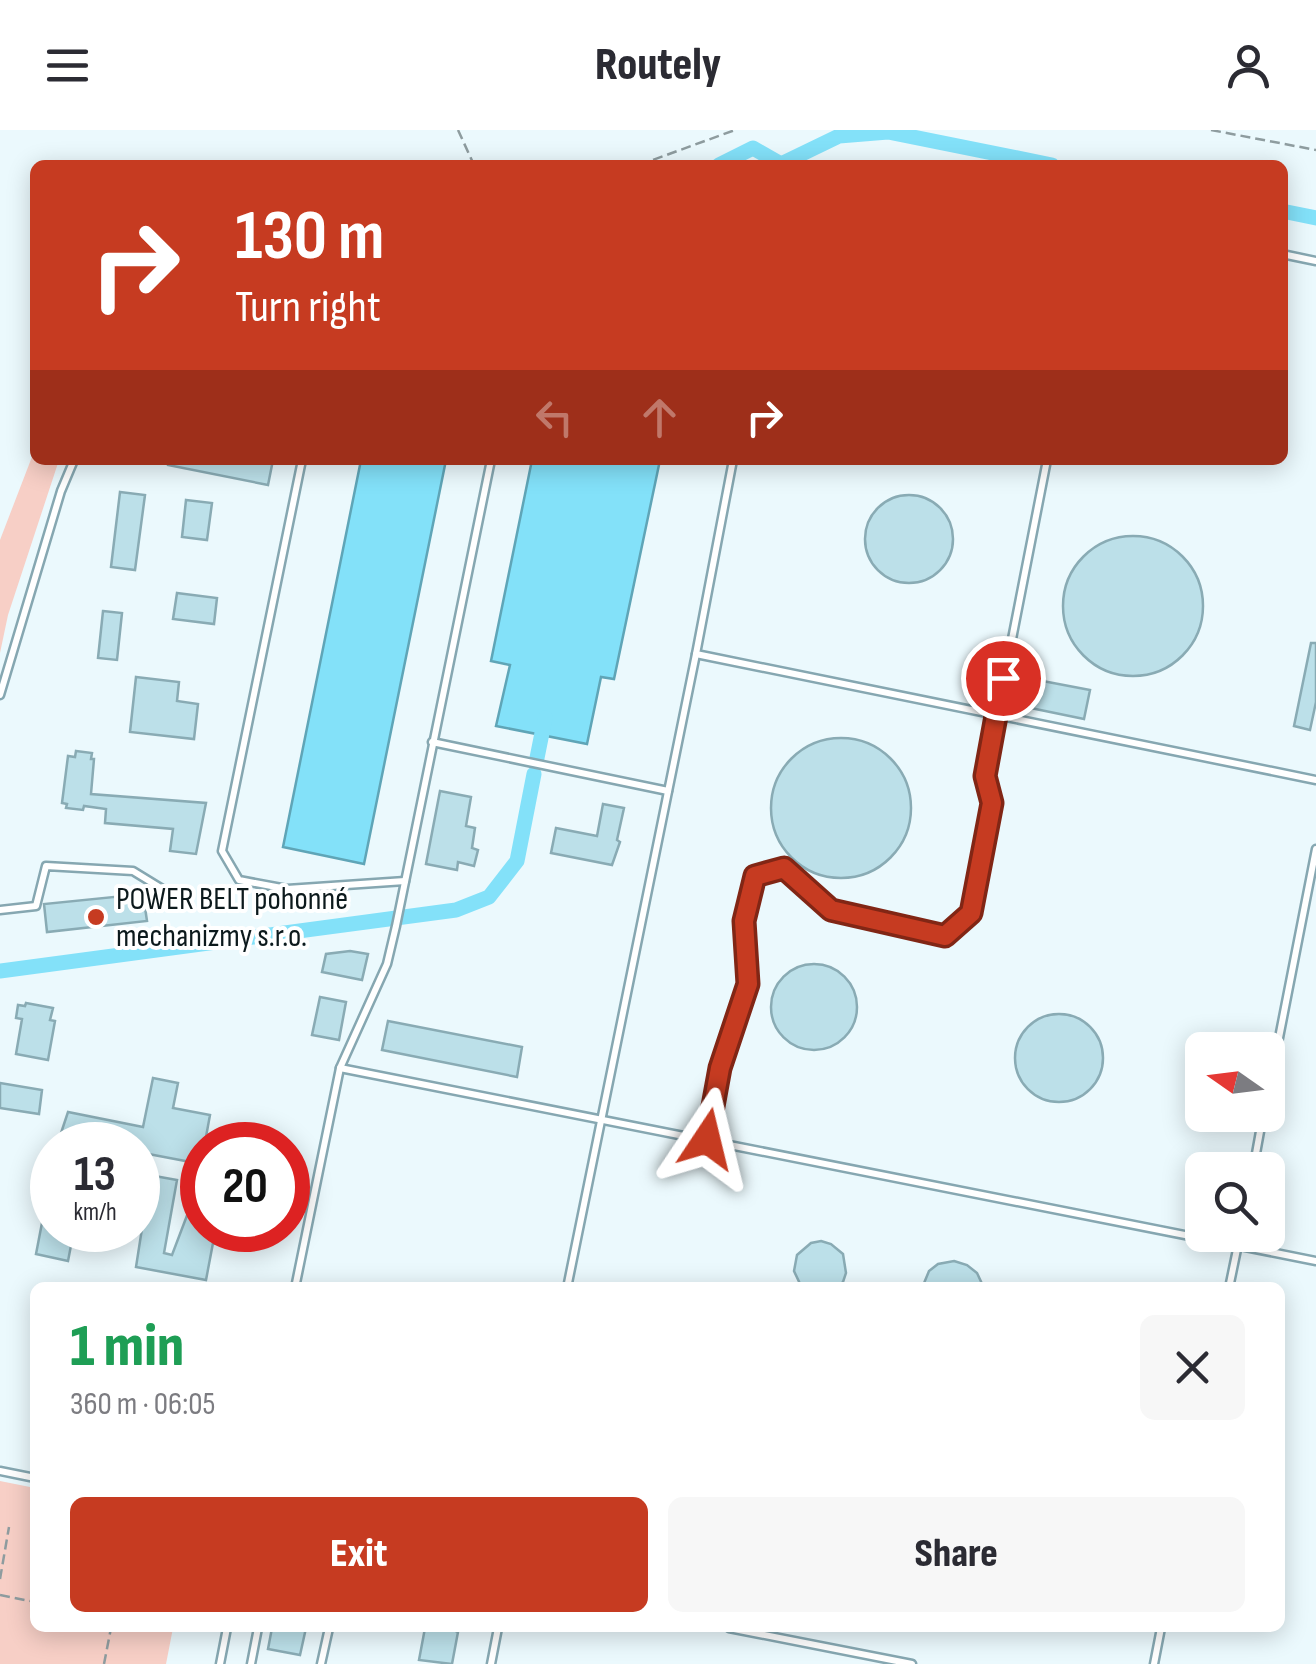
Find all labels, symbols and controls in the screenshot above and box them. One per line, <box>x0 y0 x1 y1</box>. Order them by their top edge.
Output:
icon: menu <box>40 38 95 93</box>
text: Routely <box>595 38 721 93</box>
icon: person <box>1221 38 1276 93</box>
text: 130 m <box>235 195 384 279</box>
icon: right <box>70 200 200 330</box>
text: Turn right <box>235 280 381 335</box>
icon: left <box>527 390 582 445</box>
icon: ahead <box>632 390 687 445</box>
icon: right <box>737 390 792 445</box>
pin <box>961 636 1046 721</box>
icon: arrive <box>976 651 1031 706</box>
place label: POWER BELT pohonné mechanizmy s.r.o. <box>116 880 348 956</box>
marker: POWER BELT pohonné mechanizmy s.r.o. <box>85 906 107 928</box>
north arrow <box>1185 1032 1285 1132</box>
map controls <box>1185 1032 1285 1252</box>
position arrow <box>655 1087 759 1191</box>
speed limit sign: 20 <box>180 1122 310 1252</box>
text: 13 <box>74 1145 116 1205</box>
button: search <box>1185 1152 1285 1252</box>
text: km/h <box>73 1197 117 1228</box>
text: 1 min <box>70 1311 184 1383</box>
button: close <box>1140 1315 1245 1420</box>
text: 360 m · 06:05 <box>70 1385 215 1424</box>
button: Exit <box>70 1497 648 1612</box>
button: Share <box>668 1497 1245 1612</box>

